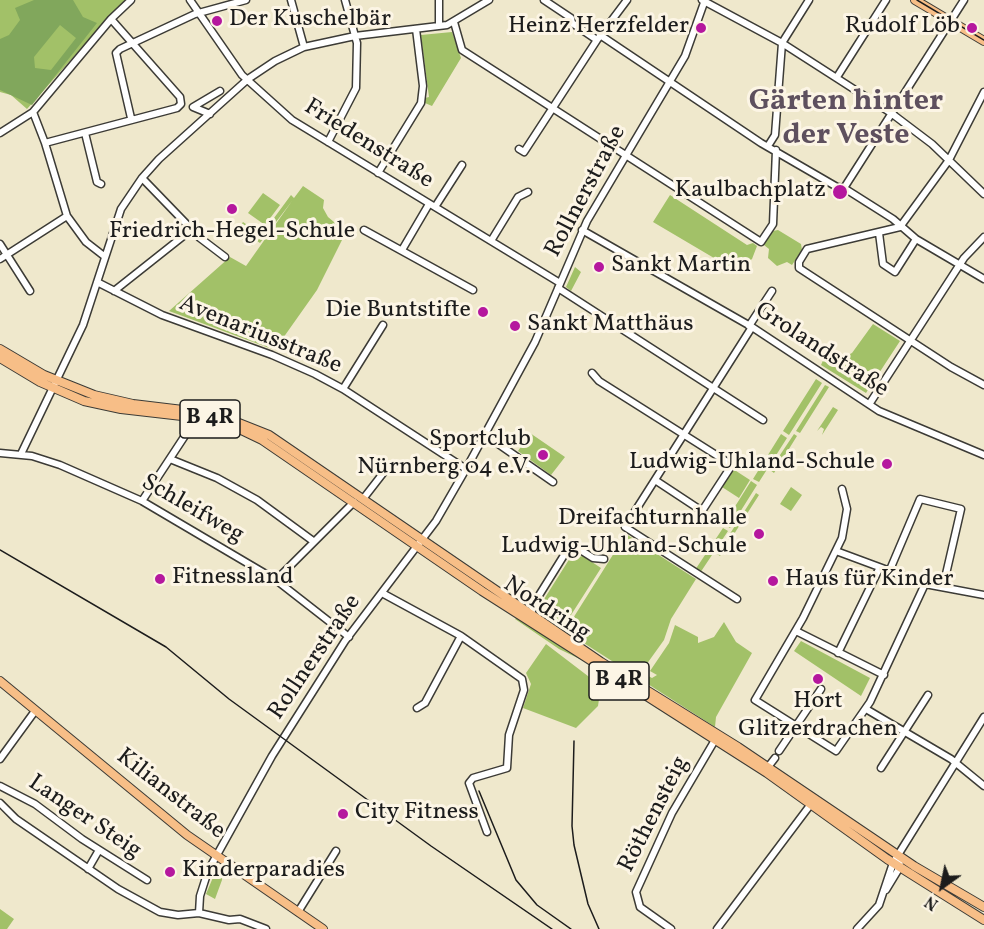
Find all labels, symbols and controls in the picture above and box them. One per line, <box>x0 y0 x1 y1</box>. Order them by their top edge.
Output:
place label: Der Kuschelbär <box>229 7 391 35</box>
marker: Der Kuschelbär <box>210 14 224 28</box>
place label: Heinz Herzfelder <box>508 14 689 42</box>
place label: Rudolf Löb <box>845 14 960 42</box>
marker: Heinz Herzfelder <box>694 21 708 35</box>
marker: Rudolf Löb <box>965 21 979 35</box>
district label: Gärten hinter der Veste <box>749 85 943 156</box>
street label: Friedenstraße <box>298 94 438 196</box>
street label: Rollnerstraße <box>540 121 634 263</box>
place label: Kaulbachplatz <box>675 178 826 206</box>
marker: Kaulbachplatz <box>831 183 849 201</box>
marker: Friedrich-Hegel-Schule <box>225 202 239 216</box>
place label: Friedrich-Hegel-Schule <box>109 219 355 247</box>
place label: Sankt Martin <box>611 253 751 281</box>
marker: Sankt Martin <box>592 260 606 274</box>
street label: Avenariusstraße <box>174 290 346 382</box>
street label: Grolandstraße <box>749 297 893 405</box>
place label: Die Buntstifte <box>325 298 471 326</box>
marker: Die Buntstifte <box>476 305 490 319</box>
place label: Sankt Matthäus <box>527 312 693 340</box>
marker: Sankt Matthäus <box>508 319 522 333</box>
road number: B 4R <box>180 400 240 438</box>
place label: Sportclub Nürnberg 04 e.V. <box>357 427 531 483</box>
marker: Sportclub Nürnberg 04 e.V. <box>536 448 550 462</box>
place label: Ludwig-Uhland-Schule <box>629 450 875 478</box>
marker: Ludwig-Uhland-Schule <box>880 457 894 471</box>
street label: Schleifweg <box>136 469 248 551</box>
place label: Dreifachturnhalle Ludwig-Uhland-Schule <box>501 506 747 562</box>
marker: Dreifachturnhalle Ludwig-Uhland-Schule <box>752 527 766 541</box>
place label: Fitnessland <box>172 565 294 593</box>
place label: Haus für Kinder <box>785 567 953 595</box>
street label: Nordring <box>497 571 595 649</box>
marker: Fitnessland <box>153 572 167 586</box>
marker: Haus für Kinder <box>766 574 780 588</box>
street label: Rollnerstraße <box>264 590 368 726</box>
road number: B 4R <box>589 662 649 700</box>
marker: Hort Glitzerdrachen <box>811 672 825 686</box>
place label: Hort Glitzerdrachen <box>738 689 898 745</box>
street label: Kilianstraße <box>110 743 230 847</box>
street label: Röthensteig <box>613 752 697 878</box>
street label: Langer Steig <box>22 770 146 866</box>
place label: City Fitness <box>355 800 479 828</box>
marker: City Fitness <box>336 807 350 821</box>
north arrow <box>912 857 972 917</box>
place label: Kinderparadies <box>182 858 345 886</box>
marker: Kinderparadies <box>163 865 177 879</box>
text: N <box>921 890 943 914</box>

